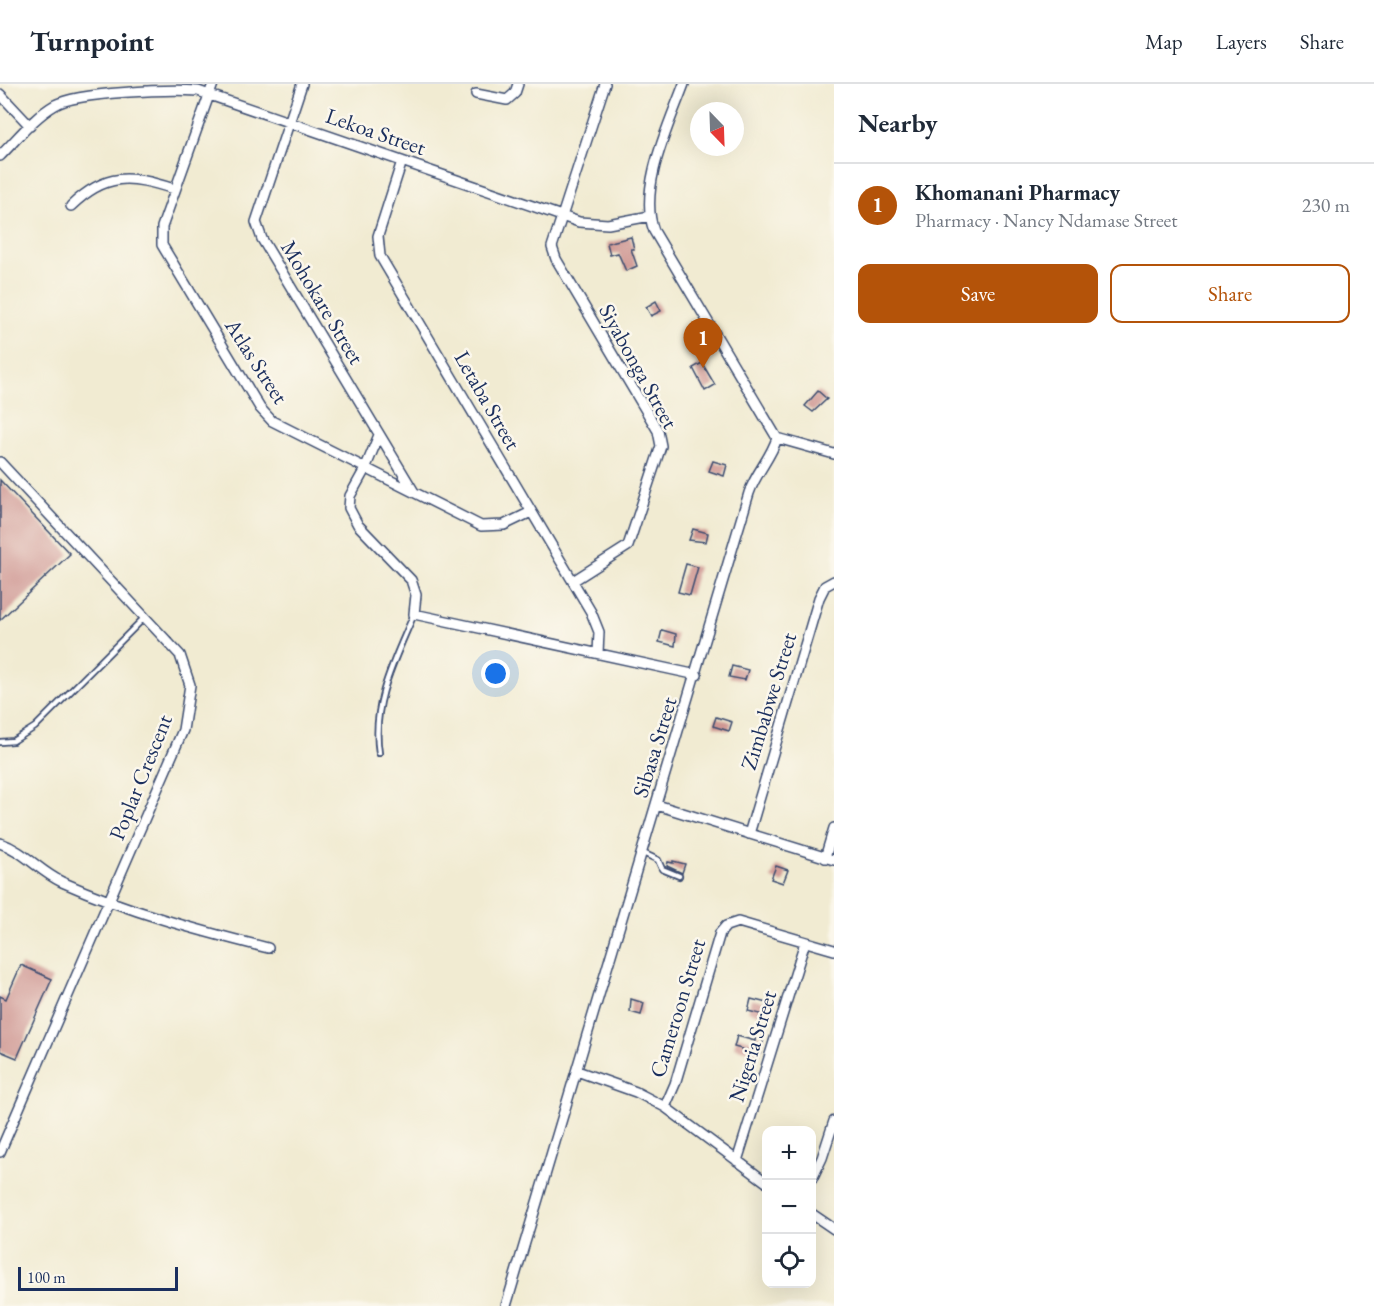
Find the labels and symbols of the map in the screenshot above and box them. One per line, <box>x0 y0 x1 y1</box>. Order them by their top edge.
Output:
street label: Lekoa Street <box>322 101 430 162</box>
north arrow <box>690 102 744 156</box>
street label: Mohokare Street <box>274 235 371 370</box>
street label: Siyabonga Street <box>592 299 685 434</box>
street label: Atlas Street <box>218 312 295 410</box>
pin: 1 <box>684 318 722 368</box>
street label: Letaba Street <box>448 346 528 455</box>
street label: Zimbabwe Street <box>734 629 803 773</box>
your location <box>481 659 510 688</box>
street label: Sibasa Street <box>625 693 684 801</box>
street label: Poplar Crescent <box>102 710 179 844</box>
street label: Cameroon Street <box>643 935 712 1081</box>
street label: Nigeria Street <box>722 987 783 1105</box>
scale bar <box>18 1264 178 1292</box>

